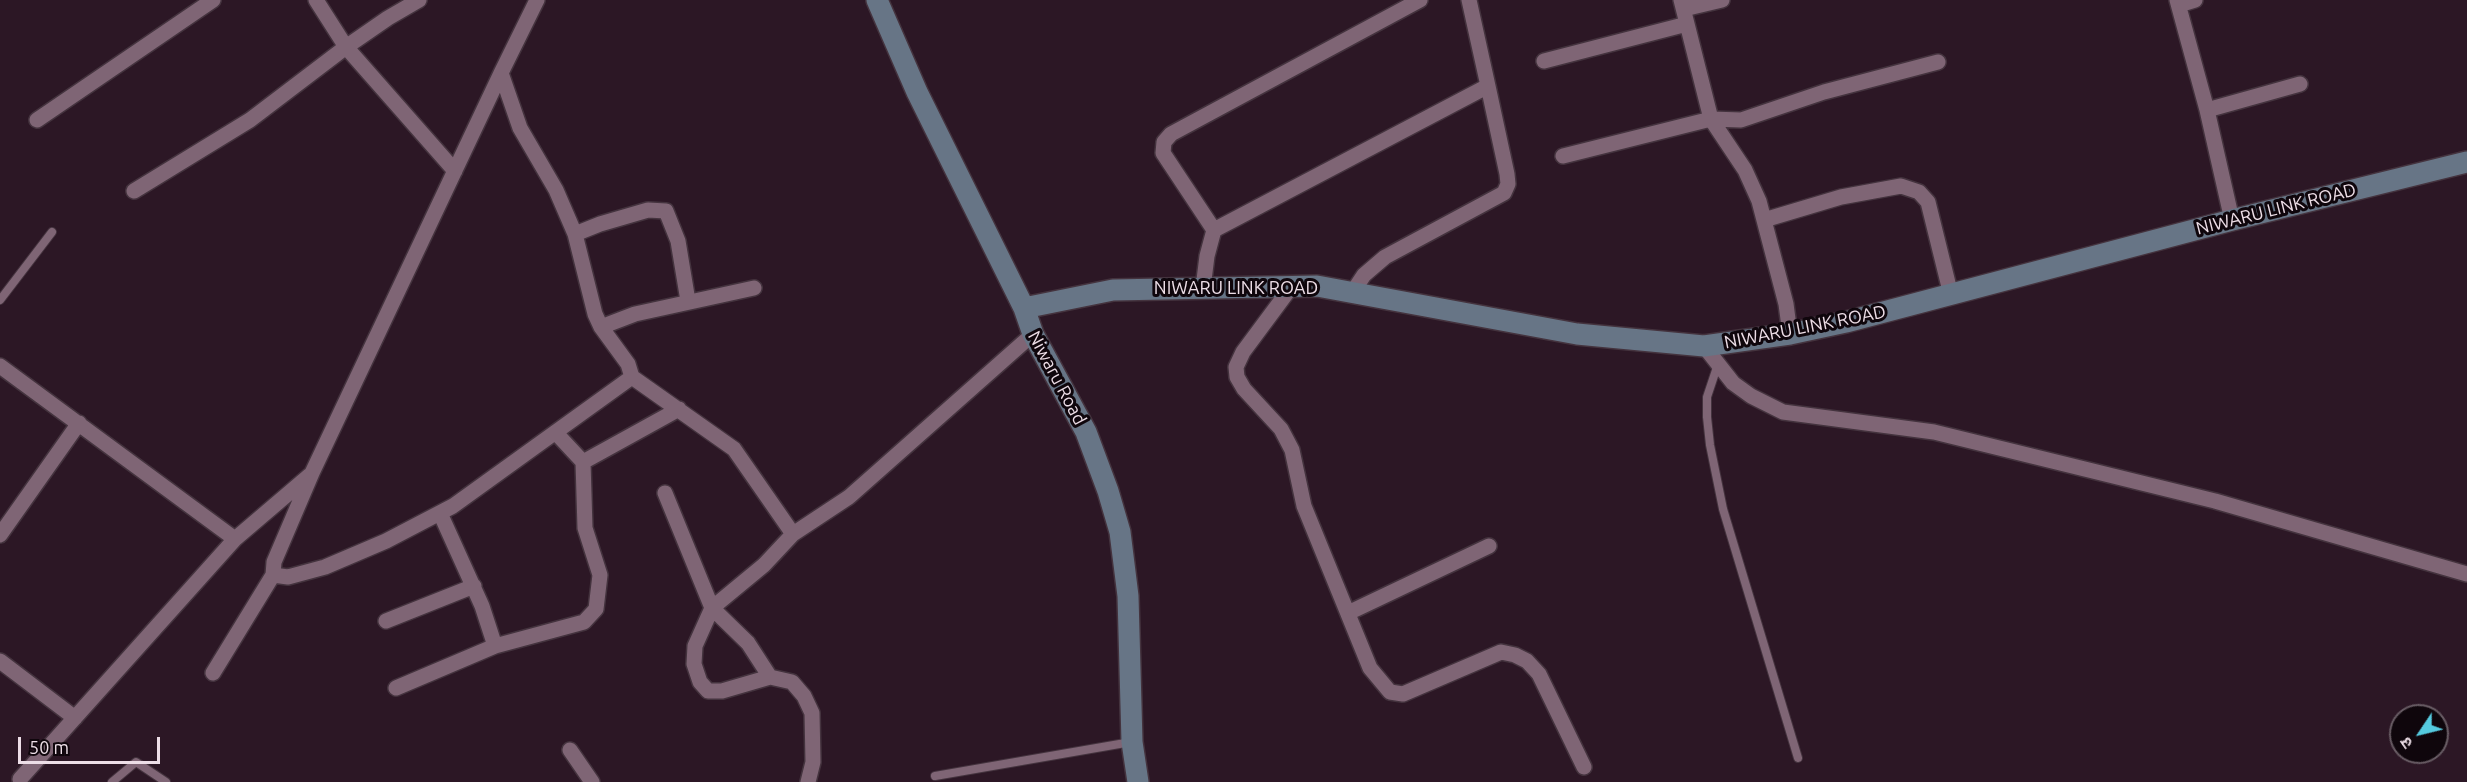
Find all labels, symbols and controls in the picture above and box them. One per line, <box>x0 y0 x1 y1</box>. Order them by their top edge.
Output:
street label: NIWARU LINK ROAD <box>2194 179 2358 239</box>
street label: NIWARU LINK ROAD <box>1154 277 1318 299</box>
street label: NIWARU LINK ROAD <box>1722 301 1888 353</box>
street label: Niwaru Road <box>1023 327 1091 429</box>
north arrow <box>2389 704 2449 764</box>
scale bar <box>21 725 164 763</box>
text: उ <box>2396 734 2416 752</box>
text: 50 m <box>29 737 69 757</box>

